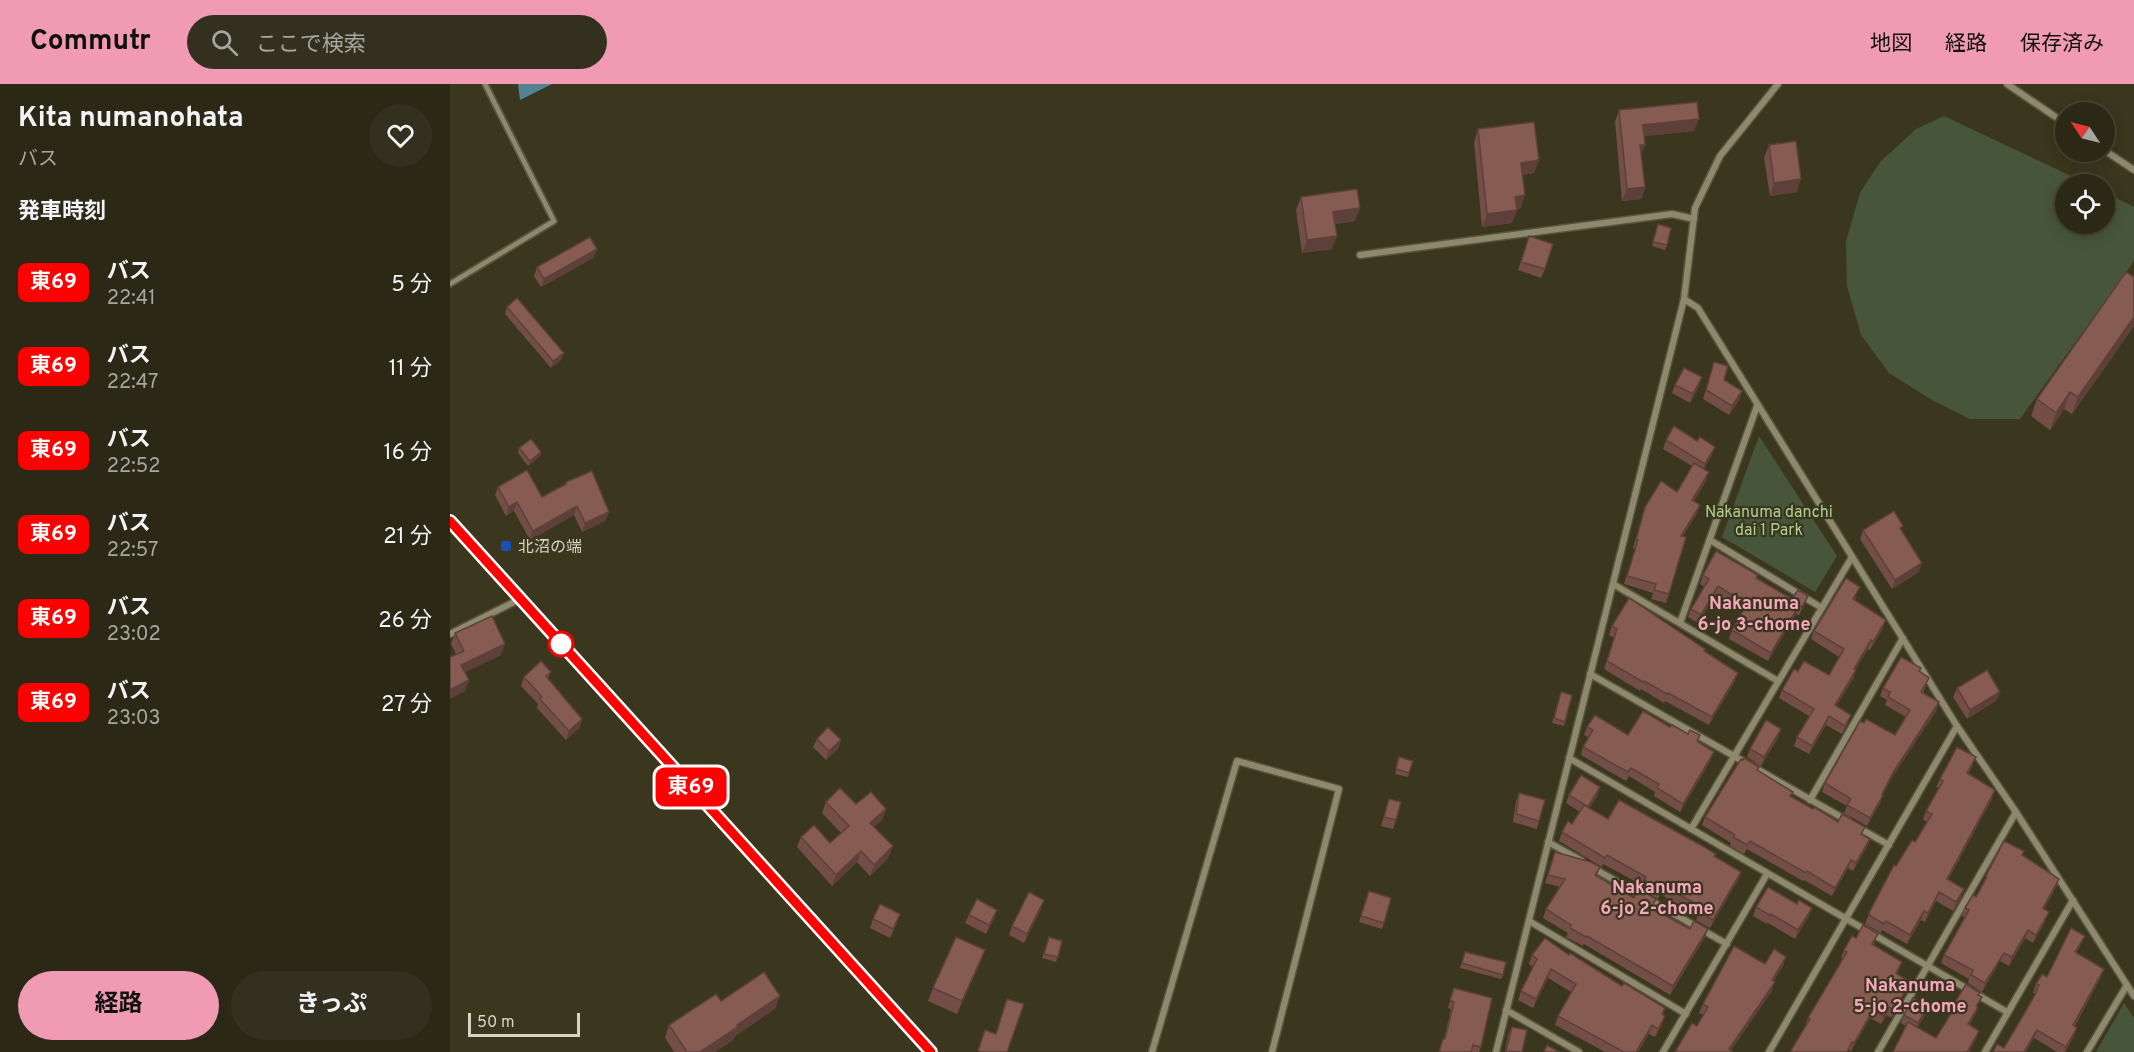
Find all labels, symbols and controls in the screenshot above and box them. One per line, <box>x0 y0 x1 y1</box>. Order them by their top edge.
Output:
search box <box>187 15 607 69</box>
text: Commutr <box>30 24 151 60</box>
icon: search <box>208 26 241 59</box>
text: 地図 <box>1870 31 1912 58</box>
text: 経路 <box>1945 31 1987 58</box>
text: 保存済み <box>2020 31 2104 58</box>
text: ここで検索 <box>256 32 366 59</box>
text: Kita numanohata <box>18 101 243 137</box>
north arrow <box>2055 102 2115 162</box>
map controls <box>2055 102 2115 234</box>
button: heart <box>369 104 432 167</box>
text: バス <box>18 147 58 173</box>
button: locate <box>2055 174 2115 234</box>
text: 発車時刻 <box>18 199 106 226</box>
text: バス <box>107 259 151 286</box>
text: 東69 <box>30 269 77 296</box>
text: 5 分 <box>391 272 432 299</box>
text: 22:41 <box>107 286 156 312</box>
text: バス <box>107 343 151 370</box>
text: 東69 <box>30 353 77 380</box>
text: 11 分 <box>388 356 432 383</box>
text: 22:47 <box>107 370 159 396</box>
text: バス <box>107 427 151 454</box>
text: 東69 <box>30 437 77 464</box>
text: 16 分 <box>383 440 432 467</box>
text: 22:52 <box>107 454 160 480</box>
park label: Nakanuma danchi dai 1 Park <box>1705 503 1833 541</box>
text: バス <box>107 511 151 538</box>
text: 東69 <box>30 521 77 548</box>
text: 21 分 <box>383 524 432 551</box>
text: 22:57 <box>107 538 159 564</box>
place label: 北沼の端 <box>518 538 582 558</box>
marker: 北沼の端 <box>499 539 513 553</box>
district label: Nakanuma 6-jo 3-chome <box>1698 593 1810 637</box>
text: バス <box>107 595 151 622</box>
text: 東69 <box>30 605 77 632</box>
text: 26 分 <box>378 608 432 635</box>
text: 23:02 <box>107 622 161 648</box>
unlabelled marker <box>548 631 574 657</box>
text: バス <box>107 679 151 706</box>
text: 東69 <box>30 689 77 716</box>
text: 27 分 <box>381 692 432 719</box>
text: 23:03 <box>107 706 161 732</box>
line badge: 東69 <box>656 768 726 806</box>
text: 東69 <box>668 774 714 801</box>
district label: Nakanuma 6-jo 2-chome <box>1600 877 1714 921</box>
button: 経路 <box>18 971 219 1040</box>
button: きっぷ <box>231 971 432 1040</box>
district label: Nakanuma 5-jo 2-chome <box>1853 975 1967 1019</box>
scale bar <box>468 1010 580 1038</box>
text: 50 m <box>477 1013 515 1033</box>

